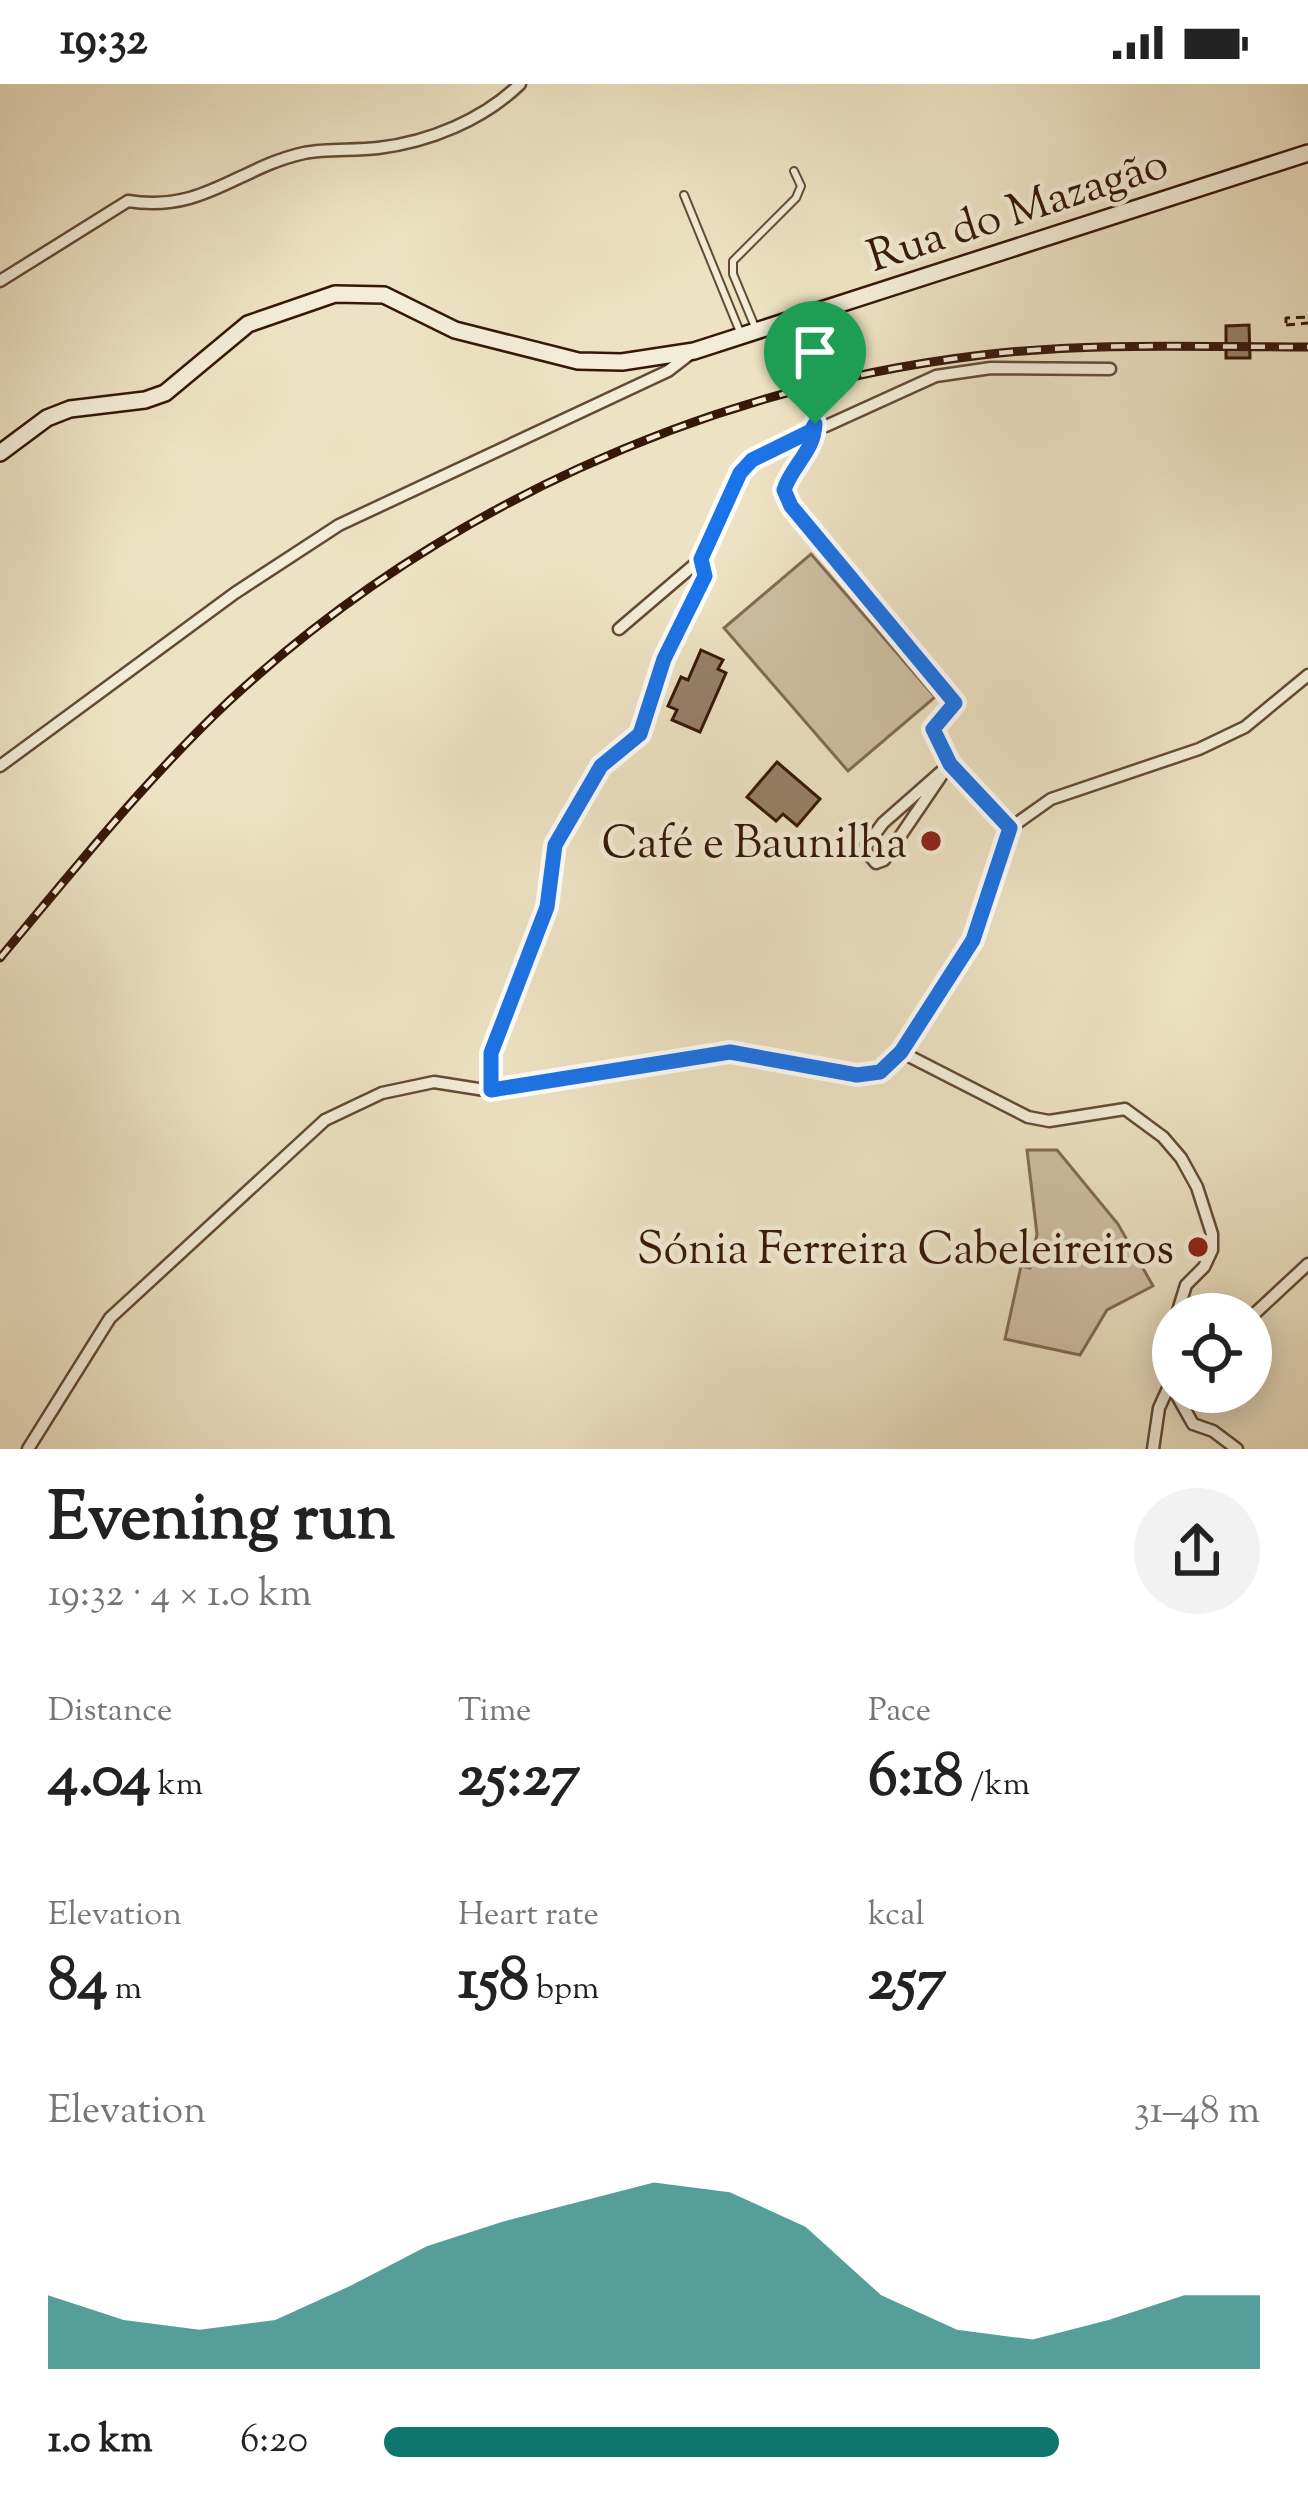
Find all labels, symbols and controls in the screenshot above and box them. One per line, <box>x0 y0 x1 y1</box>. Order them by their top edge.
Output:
text: 19:32 <box>60 10 148 75</box>
street label: Rua do Mazagão <box>860 134 1177 292</box>
pin <box>764 301 866 424</box>
icon: arrive <box>782 319 848 385</box>
place label: Café e Baunilha <box>601 814 907 879</box>
marker: Café e Baunilha <box>918 828 944 854</box>
place label: Sónia Ferreira Cabeleireiros <box>637 1220 1174 1285</box>
marker: Sónia Ferreira Cabeleireiros <box>1185 1234 1211 1260</box>
map controls <box>1152 1293 1272 1413</box>
button: locate <box>1152 1293 1272 1413</box>
text: Evening run <box>48 1475 395 1570</box>
button: share <box>1134 1488 1260 1614</box>
text: 19:32 · 4 × 1.0 km <box>48 1568 312 1624</box>
text: Distance <box>48 1688 172 1736</box>
text: Time <box>458 1688 531 1736</box>
text: Pace <box>868 1688 931 1736</box>
text: 4.04 <box>48 1736 151 1823</box>
text: 25:27 <box>458 1736 580 1823</box>
text: 6:18 <box>868 1736 963 1823</box>
text: km <box>151 1762 203 1810</box>
text: /km <box>963 1762 1030 1810</box>
text: Elevation <box>48 1892 182 1940</box>
text: Heart rate <box>458 1892 599 1940</box>
text: kcal <box>868 1892 925 1940</box>
text: 84 <box>48 1940 108 2027</box>
text: 158 <box>458 1940 529 2027</box>
text: 257 <box>868 1940 947 2027</box>
text: m <box>108 1966 142 2014</box>
text: bpm <box>529 1966 599 2014</box>
text: Elevation <box>48 2085 206 2141</box>
text: 31–48 m <box>1134 2085 1260 2141</box>
text: 1.0 km <box>48 2414 152 2470</box>
text: 6:20 <box>240 2414 308 2470</box>

